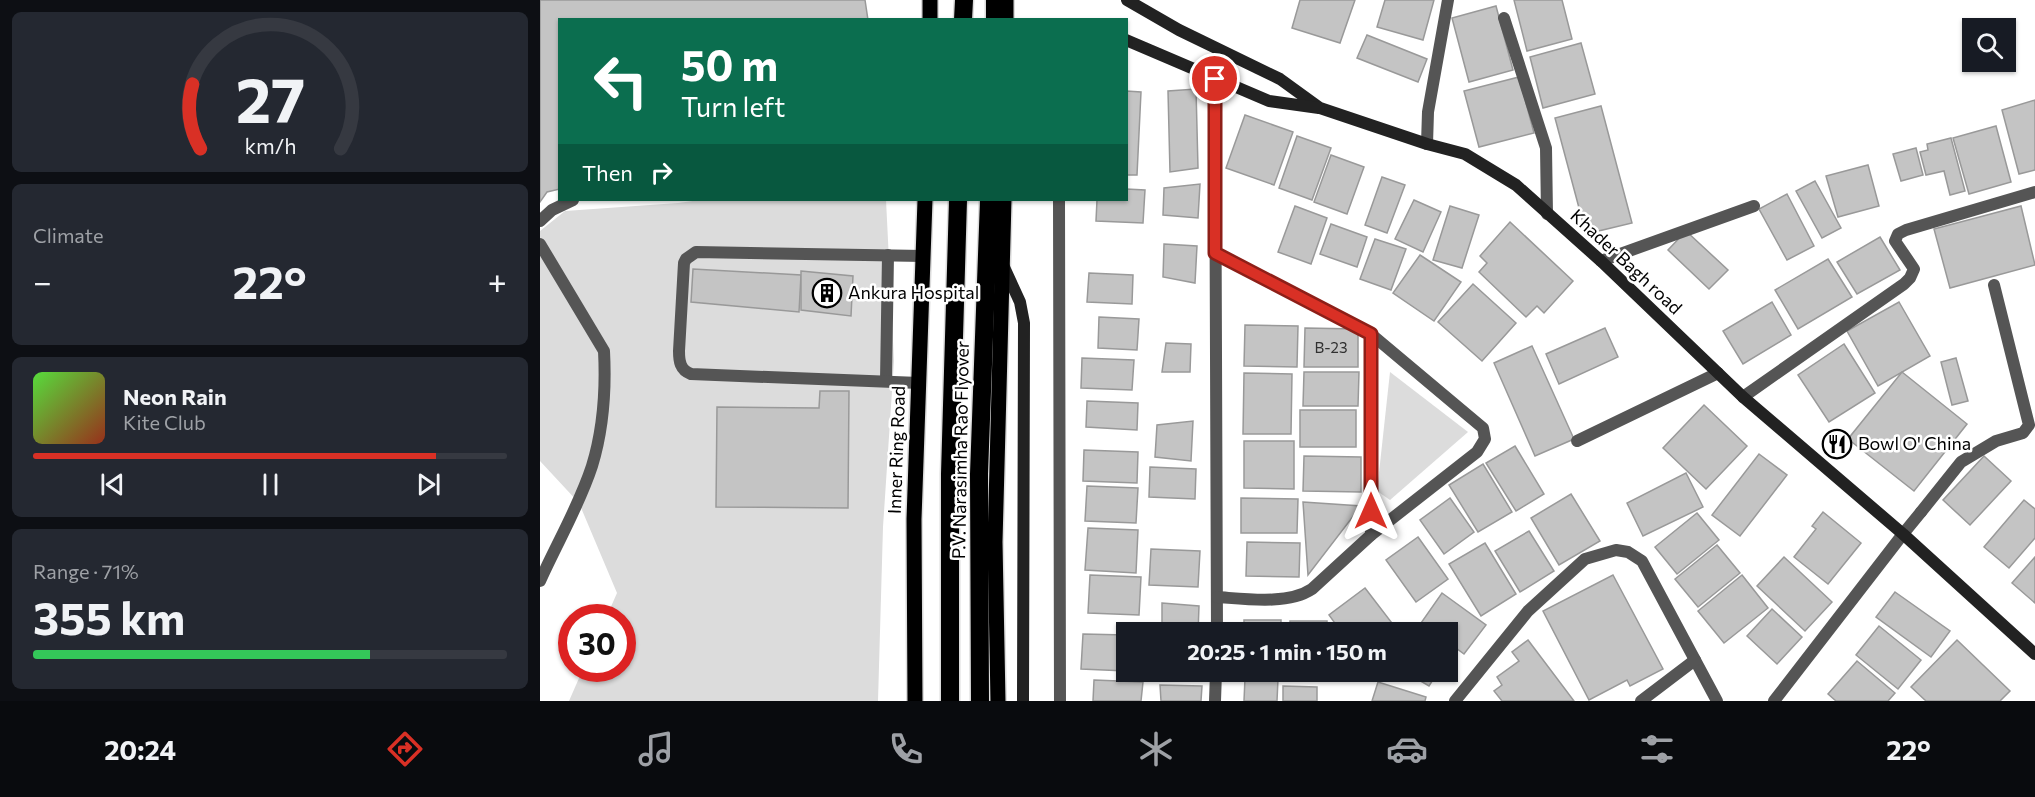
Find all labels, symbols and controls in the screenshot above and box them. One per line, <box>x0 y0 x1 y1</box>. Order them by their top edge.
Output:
map controls <box>1962 18 2016 72</box>
button: search <box>1962 18 2016 72</box>
text: 50 m <box>681 38 778 90</box>
icon: left <box>582 42 660 120</box>
pin <box>1189 53 1240 104</box>
text: 27 <box>235 60 305 136</box>
icon: arrive <box>1198 62 1231 95</box>
text: Turn left <box>681 90 785 123</box>
text: km/h <box>244 133 296 159</box>
icon: right <box>645 156 678 189</box>
text: Then <box>582 159 633 186</box>
street label: Khader Bagh road <box>1566 204 1687 319</box>
text: Climate <box>33 223 103 247</box>
text: 22° <box>233 253 307 308</box>
text: − <box>33 260 52 301</box>
text: + <box>488 260 507 301</box>
building icon: Ankura Hospital <box>811 277 843 309</box>
place label: Ankura Hospital <box>848 281 979 303</box>
house number: B-23 <box>1315 338 1347 356</box>
street label: P.V. Narasimha Rao Flyover <box>947 341 973 559</box>
text: Neon Rain <box>123 383 227 410</box>
street label: Inner Ring Road <box>883 386 909 514</box>
text: Kite Club <box>123 410 206 434</box>
restaurant icon: Bowl O' China <box>1821 428 1853 460</box>
place label: Bowl O' China <box>1858 432 1971 454</box>
icon: previous <box>96 468 129 501</box>
icon: pause <box>254 468 287 501</box>
icon: next <box>412 468 445 501</box>
position arrow <box>1339 479 1403 543</box>
text: Range · 71% <box>33 559 139 583</box>
text: 355 km <box>33 589 185 644</box>
speed limit sign: 30 <box>558 604 636 682</box>
text: 20:25 · 1 min · 150 m <box>1187 638 1387 665</box>
icon: directions <box>384 728 426 770</box>
icon: music <box>635 728 677 770</box>
icon: phone <box>885 728 927 770</box>
icon: climate <box>1135 728 1177 770</box>
icon: car <box>1386 728 1428 770</box>
icon: filters <box>1636 728 1678 770</box>
text: 20:24 <box>104 733 176 766</box>
text: 22° <box>1886 733 1931 766</box>

